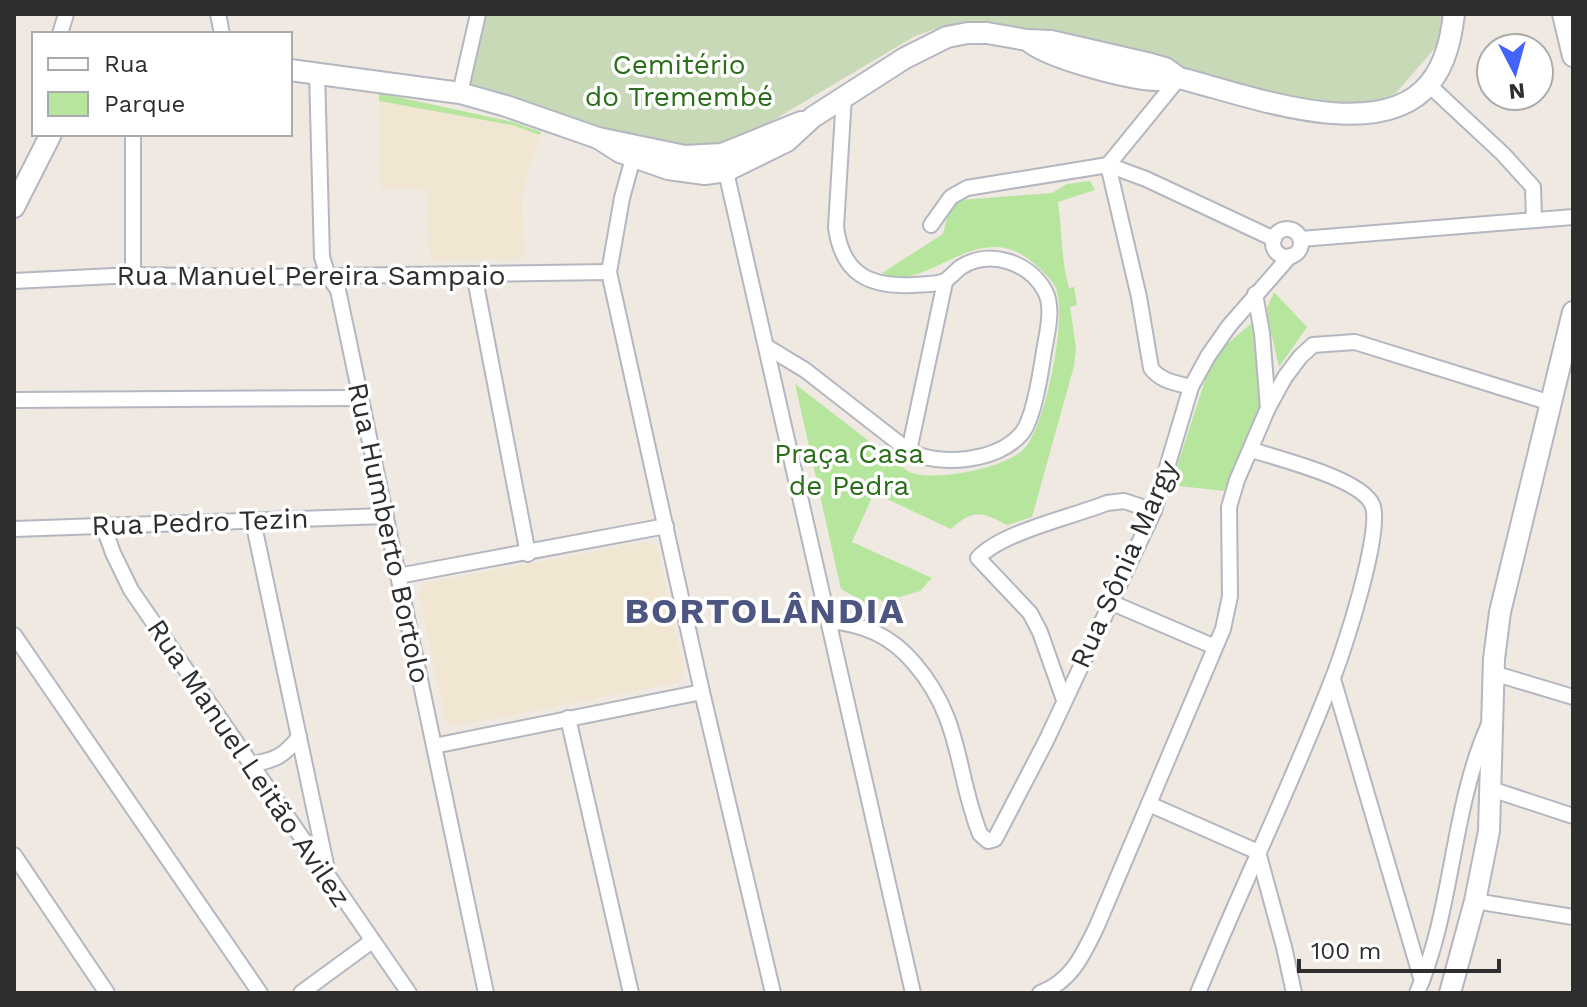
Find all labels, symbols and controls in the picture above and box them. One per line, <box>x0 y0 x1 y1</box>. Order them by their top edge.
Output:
legend <box>32 32 292 136</box>
north arrow <box>1475 32 1555 112</box>
park label: Cemitério do Tremembé <box>585 48 773 113</box>
text: Rua <box>104 50 148 78</box>
text: N <box>1508 78 1526 105</box>
text: Parque <box>104 90 185 118</box>
street label: Rua Manuel Pereira Sampaio <box>116 259 506 292</box>
street label: Rua Humberto Bortolo <box>341 380 437 686</box>
park label: Praça Casa de Pedra <box>774 437 924 502</box>
street label: Rua Sônia Margy <box>1063 454 1185 673</box>
street label: Rua Pedro Tezin <box>91 502 309 542</box>
district label: BORTOLÂNDIA <box>624 590 906 632</box>
street label: Rua Manuel Leitão Avilez <box>140 613 358 913</box>
scale bar <box>1299 923 1499 973</box>
text: 100 m <box>1311 937 1381 965</box>

